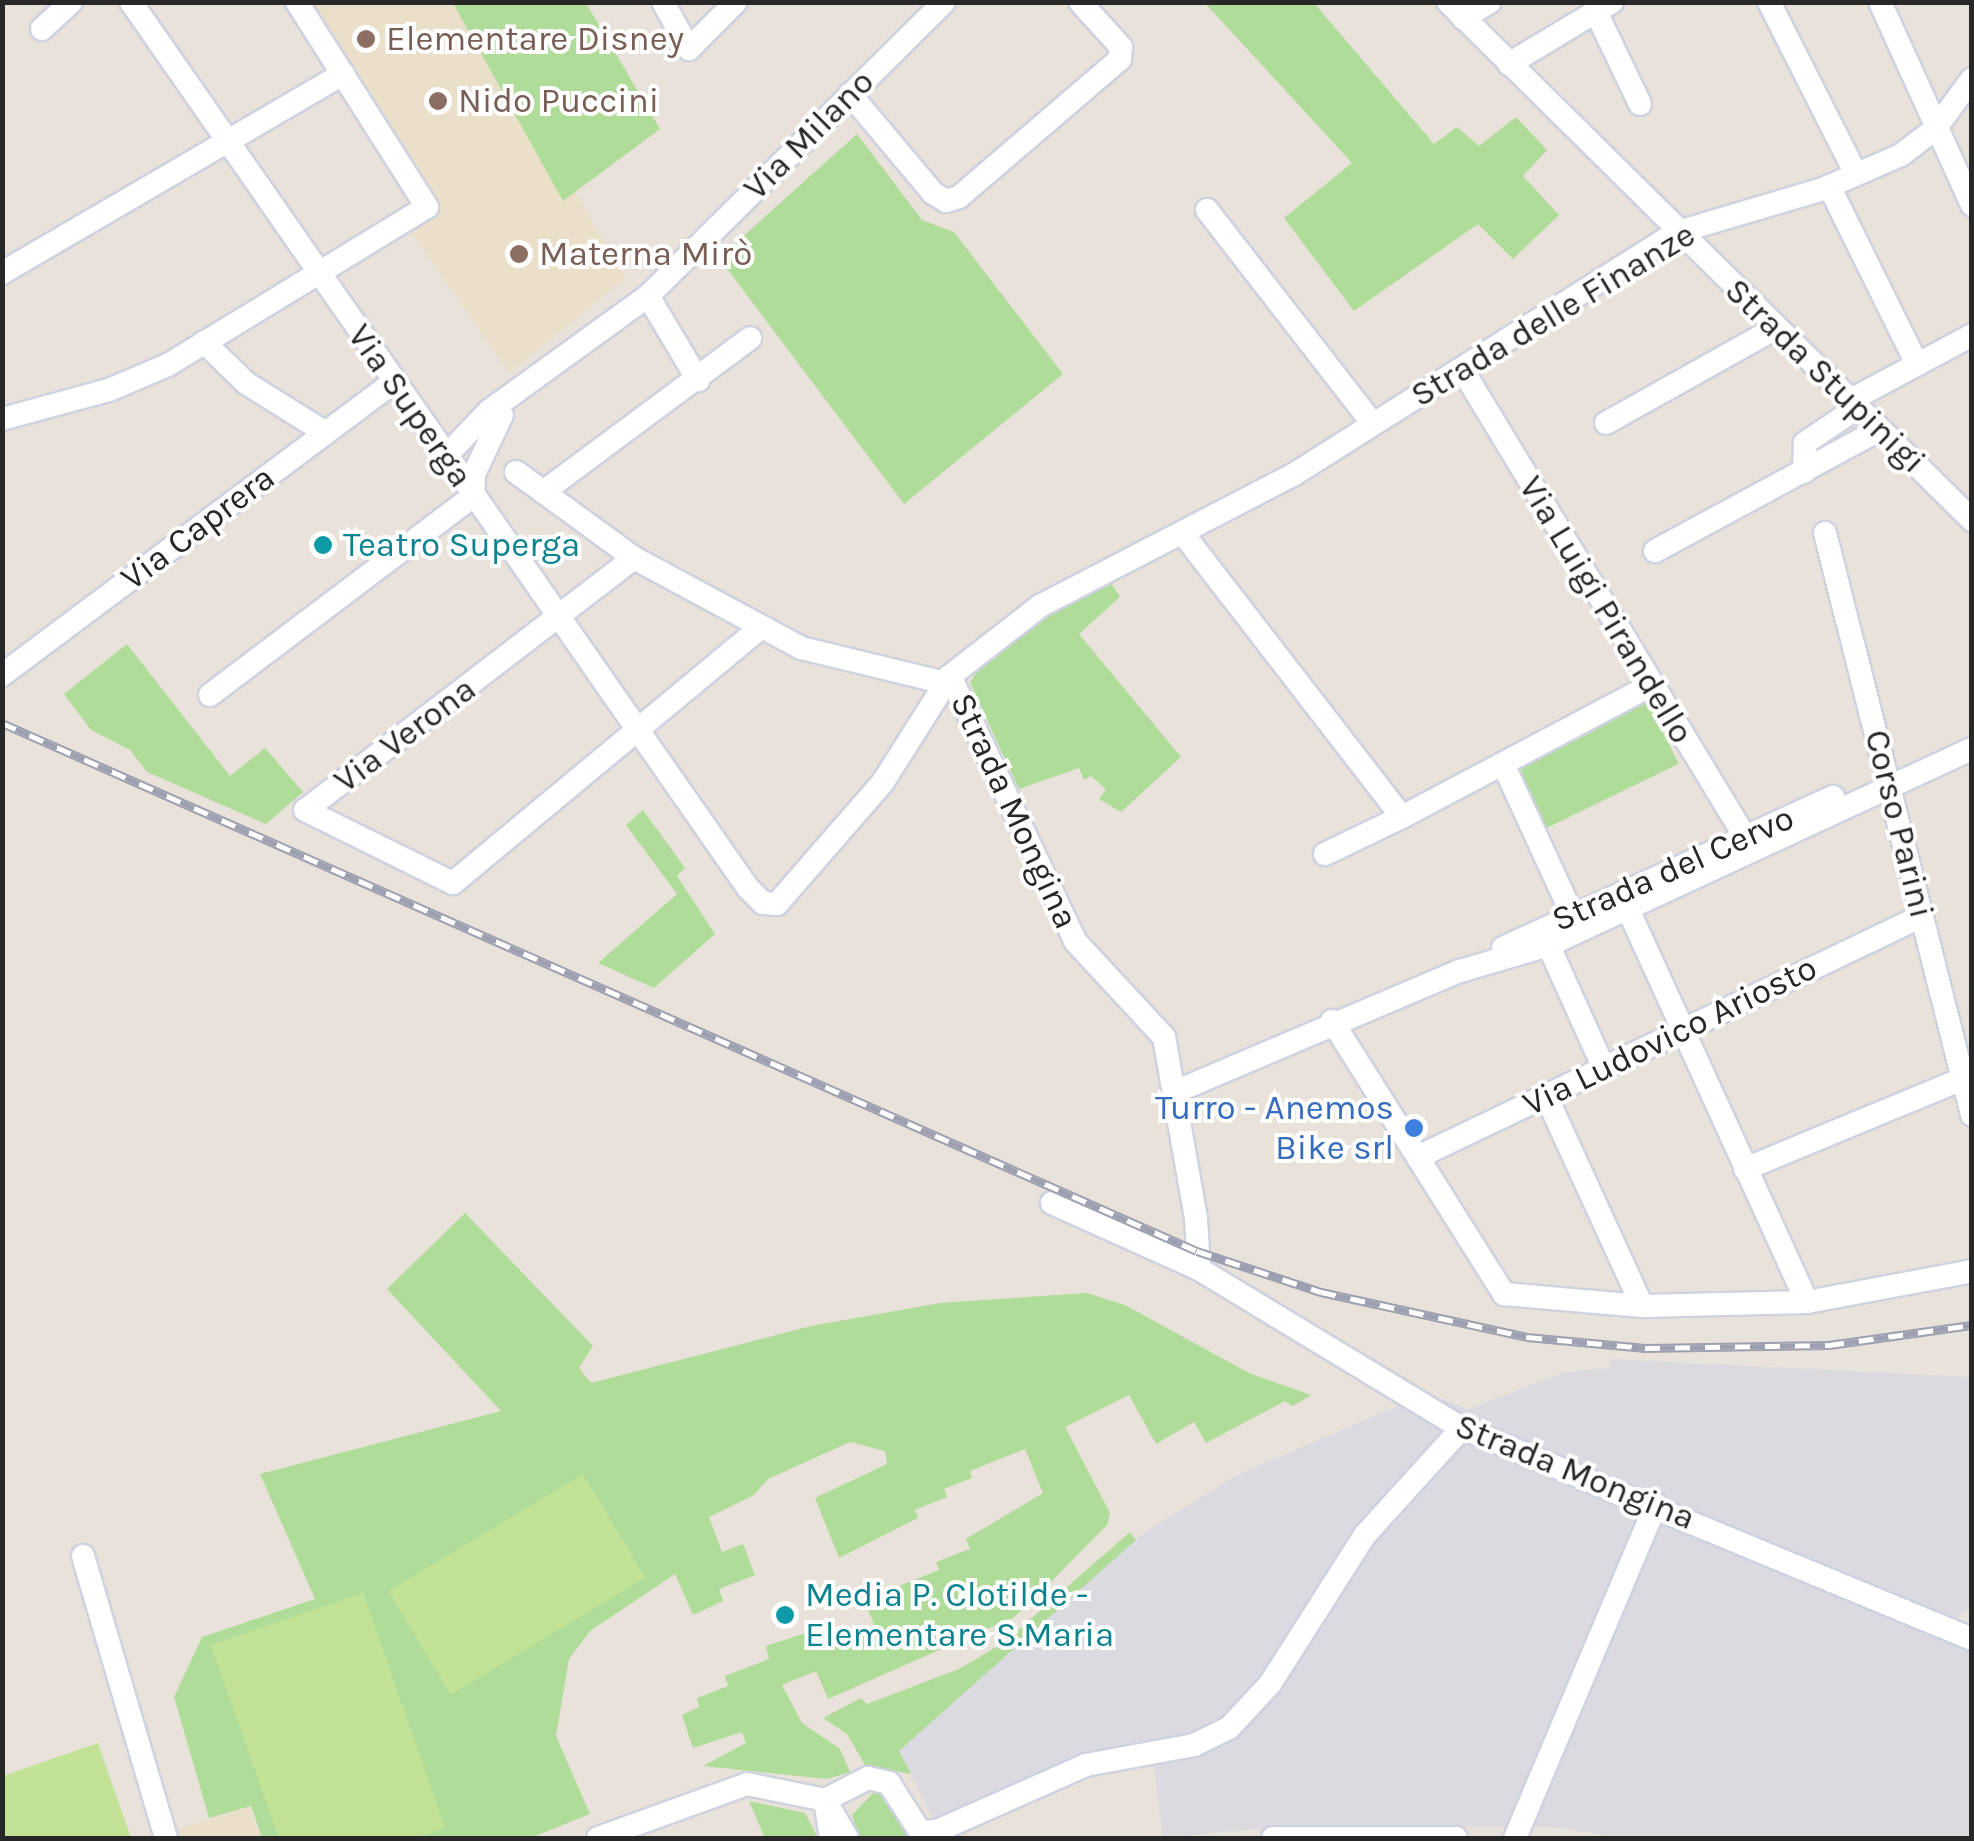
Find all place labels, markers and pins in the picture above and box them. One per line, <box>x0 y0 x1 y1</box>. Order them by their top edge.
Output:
place label: Elementare Disney <box>386 18 684 60</box>
marker: Elementare Disney <box>355 28 377 50</box>
place label: Nido Puccini <box>458 80 659 122</box>
marker: Nido Puccini <box>427 90 449 112</box>
place label: Materna Mirò <box>539 233 752 275</box>
marker: Materna Mirò <box>508 243 530 265</box>
place label: Teatro Superga <box>343 524 580 566</box>
marker: Teatro Superga <box>312 534 334 556</box>
place label: Turro - Anemos Bike srl <box>1155 1087 1394 1169</box>
marker: Turro - Anemos Bike srl <box>1403 1117 1425 1139</box>
place label: Media P. Clotilde - Elementare S.Maria <box>805 1574 1114 1656</box>
marker: Media P. Clotilde - Elementare S.Maria <box>774 1604 796 1626</box>

